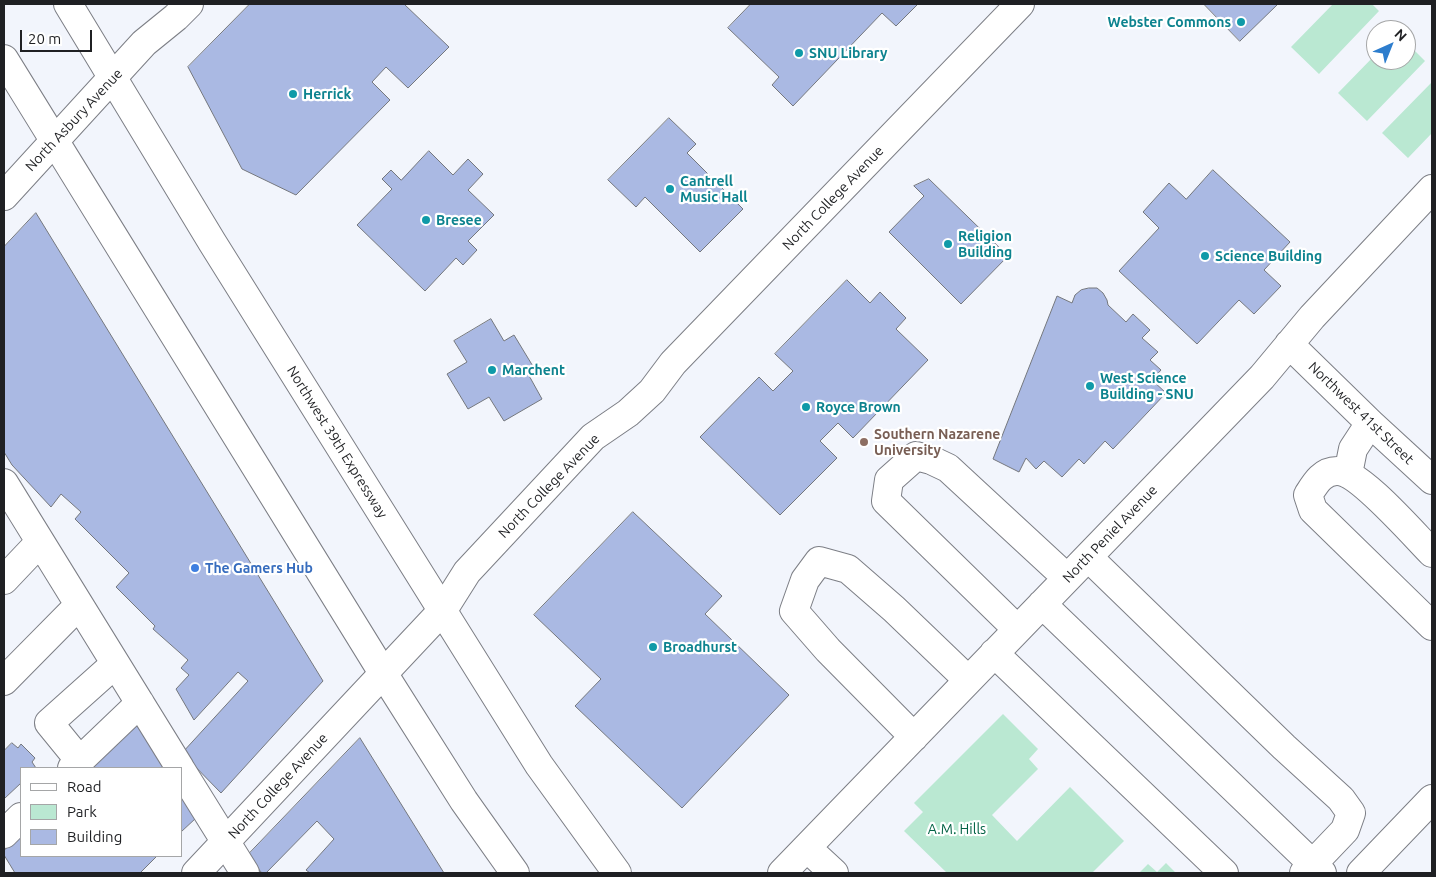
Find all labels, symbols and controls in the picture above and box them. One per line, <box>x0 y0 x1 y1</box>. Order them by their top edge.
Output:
place label: Webster Commons <box>1108 14 1231 30</box>
marker: Webster Commons <box>1235 16 1247 28</box>
scale bar <box>22 20 95 52</box>
north arrow <box>1366 20 1416 70</box>
text: N <box>1391 26 1410 44</box>
text: 20 m <box>28 30 61 47</box>
place label: SNU Library <box>809 45 887 61</box>
marker: SNU Library <box>793 47 805 59</box>
street label: North Asbury Avenue <box>22 65 126 175</box>
place label: Herrick <box>303 86 351 102</box>
marker: Herrick <box>287 88 299 100</box>
street label: North College Avenue <box>779 142 887 254</box>
place label: Cantrell Music Hall <box>680 173 748 206</box>
marker: Cantrell Music Hall <box>664 183 676 195</box>
place label: Bresee <box>436 212 482 228</box>
marker: Bresee <box>420 214 432 226</box>
place label: Religion Building <box>958 228 1012 260</box>
marker: Religion Building <box>942 238 954 250</box>
place label: Science Building <box>1215 248 1322 264</box>
marker: Science Building <box>1199 250 1211 262</box>
street label: Northwest 41st Street <box>1305 358 1417 468</box>
place label: Marchent <box>502 362 565 378</box>
street label: Northwest 39th Expressway <box>283 363 391 521</box>
marker: Marchent <box>486 364 498 376</box>
place label: West Science Building - SNU <box>1100 370 1194 402</box>
marker: West Science Building - SNU <box>1084 380 1096 392</box>
place label: Royce Brown <box>816 399 901 415</box>
marker: Royce Brown <box>800 401 812 413</box>
place label: Southern Nazarene University <box>874 426 1000 458</box>
street label: North College Avenue <box>495 430 603 542</box>
marker: Southern Nazarene University <box>858 436 870 448</box>
street label: North Peniel Avenue <box>1059 482 1161 586</box>
place label: The Gamers Hub <box>205 560 313 576</box>
marker: The Gamers Hub <box>189 562 201 574</box>
place label: Broadhurst <box>663 639 737 655</box>
marker: Broadhurst <box>647 641 659 653</box>
street label: North College Avenue <box>225 730 331 842</box>
legend <box>20 767 182 857</box>
text: Road <box>67 778 102 795</box>
text: Park <box>67 803 97 820</box>
park label: A.M. Hills <box>928 821 986 837</box>
text: Building <box>67 828 122 845</box>

